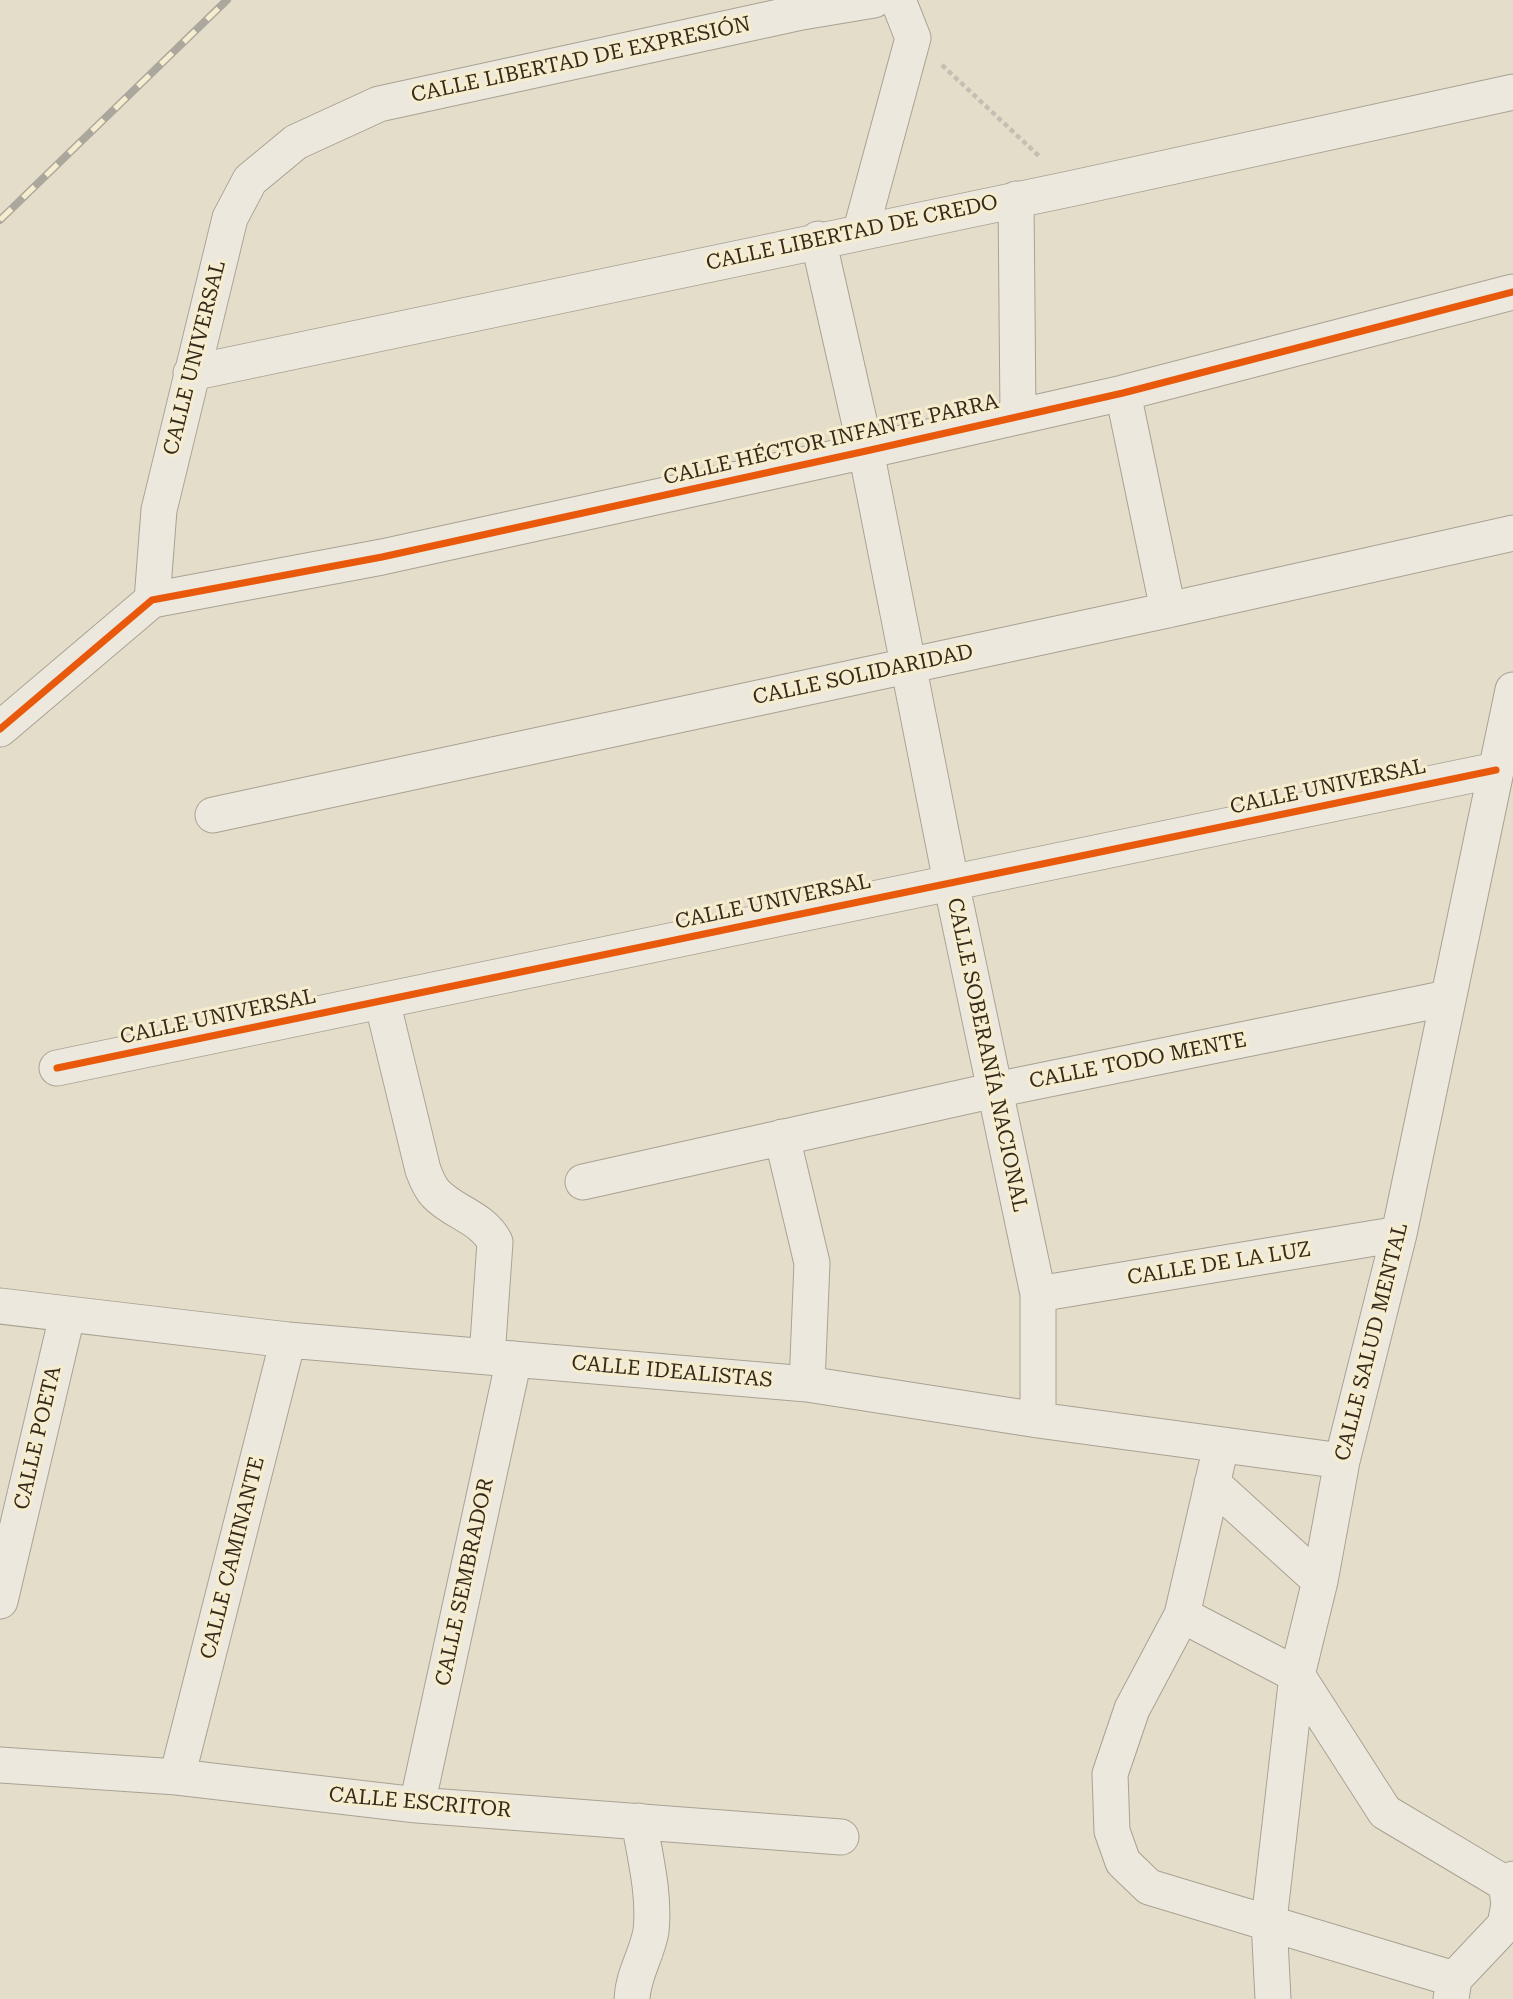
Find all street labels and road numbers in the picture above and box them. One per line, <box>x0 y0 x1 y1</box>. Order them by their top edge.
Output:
street label: CALLE LIBERTAD DE EXPRESIÓN <box>409 12 753 108</box>
street label: CALLE LIBERTAD DE CREDO <box>704 190 1000 276</box>
street label: CALLE UNIVERSAL <box>159 258 231 458</box>
street label: CALLE HÉCTOR INFANTE PARRA <box>661 389 1001 491</box>
street label: CALLE SOLIDARIDAD <box>751 639 975 711</box>
street label: CALLE UNIVERSAL <box>1228 754 1428 820</box>
street label: CALLE UNIVERSAL <box>673 869 873 935</box>
street label: CALLE SOBERANÍA NACIONAL <box>941 896 1033 1214</box>
street label: CALLE UNIVERSAL <box>118 984 318 1050</box>
street label: CALLE TODO MENTE <box>1027 1028 1249 1094</box>
street label: CALLE SALUD MENTAL <box>1330 1220 1414 1464</box>
street label: CALLE DE LA LUZ <box>1126 1237 1312 1291</box>
street label: CALLE IDEALISTAS <box>570 1351 774 1393</box>
street label: CALLE POETA <box>9 1364 67 1512</box>
street label: CALLE CAMINANTE <box>196 1454 270 1662</box>
street label: CALLE SEMBRADOR <box>431 1476 499 1688</box>
street label: CALLE ESCRITOR <box>328 1782 512 1824</box>

